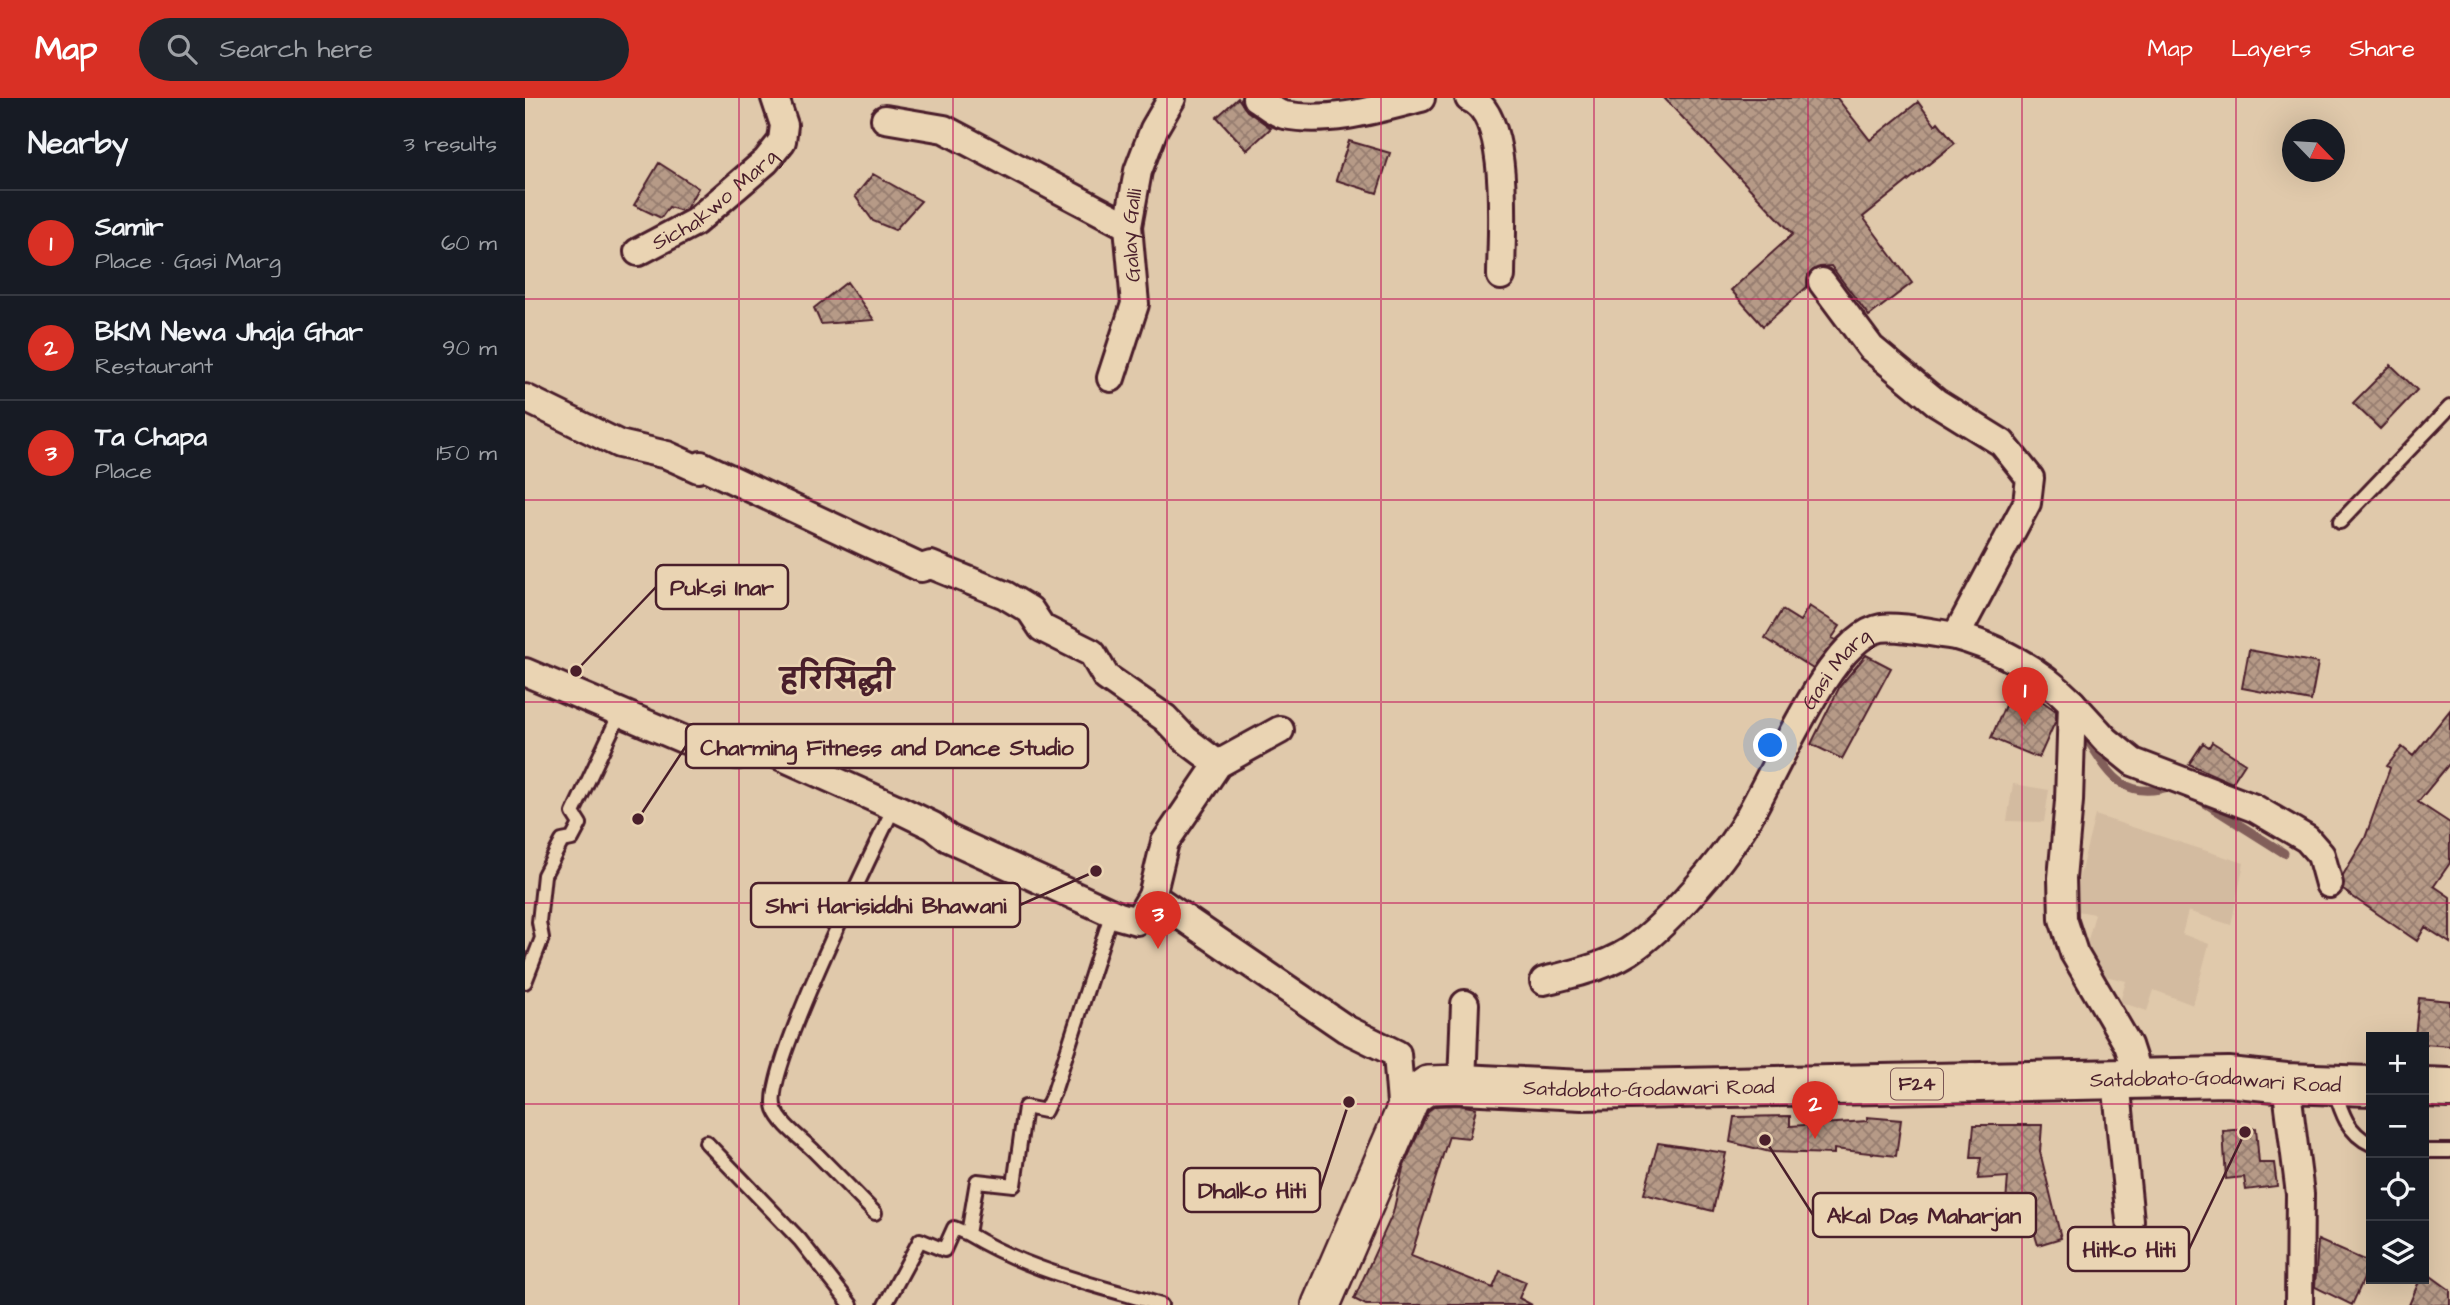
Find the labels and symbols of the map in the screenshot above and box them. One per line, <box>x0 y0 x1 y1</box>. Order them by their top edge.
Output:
north arrow <box>2282 119 2345 182</box>
street label: Sichakwo Marg <box>646 143 786 257</box>
street label: Galay Galli <box>1113 186 1149 283</box>
callout: Puksi Inar <box>656 565 788 609</box>
text: Puksi Inar <box>670 572 774 604</box>
street label: Gasi Marg <box>1794 620 1877 715</box>
district label: हरिसिद्धी <box>777 657 896 700</box>
pin: 1 <box>2002 667 2048 725</box>
callout: Charming Fitness and Dance Studio <box>686 724 1088 768</box>
your location <box>1753 728 1787 762</box>
text: Charming Fitness and Dance Studio <box>700 732 1074 765</box>
callout: Shri Harisiddhi Bhawani <box>751 883 1020 927</box>
text: Shri Harisiddhi Bhawani <box>765 890 1007 922</box>
pin: 3 <box>1135 891 1181 949</box>
street label: Satdobato-Godawari Road <box>2090 1062 2342 1099</box>
road number: F24 <box>1891 1068 1943 1100</box>
street label: Satdobato-Godawari Road <box>1522 1072 1775 1105</box>
pin: 2 <box>1792 1081 1838 1139</box>
callout: Dhalko Hiti <box>1184 1168 1320 1212</box>
text: Dhalko Hiti <box>1198 1175 1307 1207</box>
callout: Akal Das Maharjan <box>1813 1193 2036 1237</box>
text: Akal Das Maharjan <box>1827 1200 2022 1232</box>
callout: Hitko Hiti <box>2068 1227 2189 1271</box>
text: Hitko Hiti <box>2082 1234 2176 1266</box>

